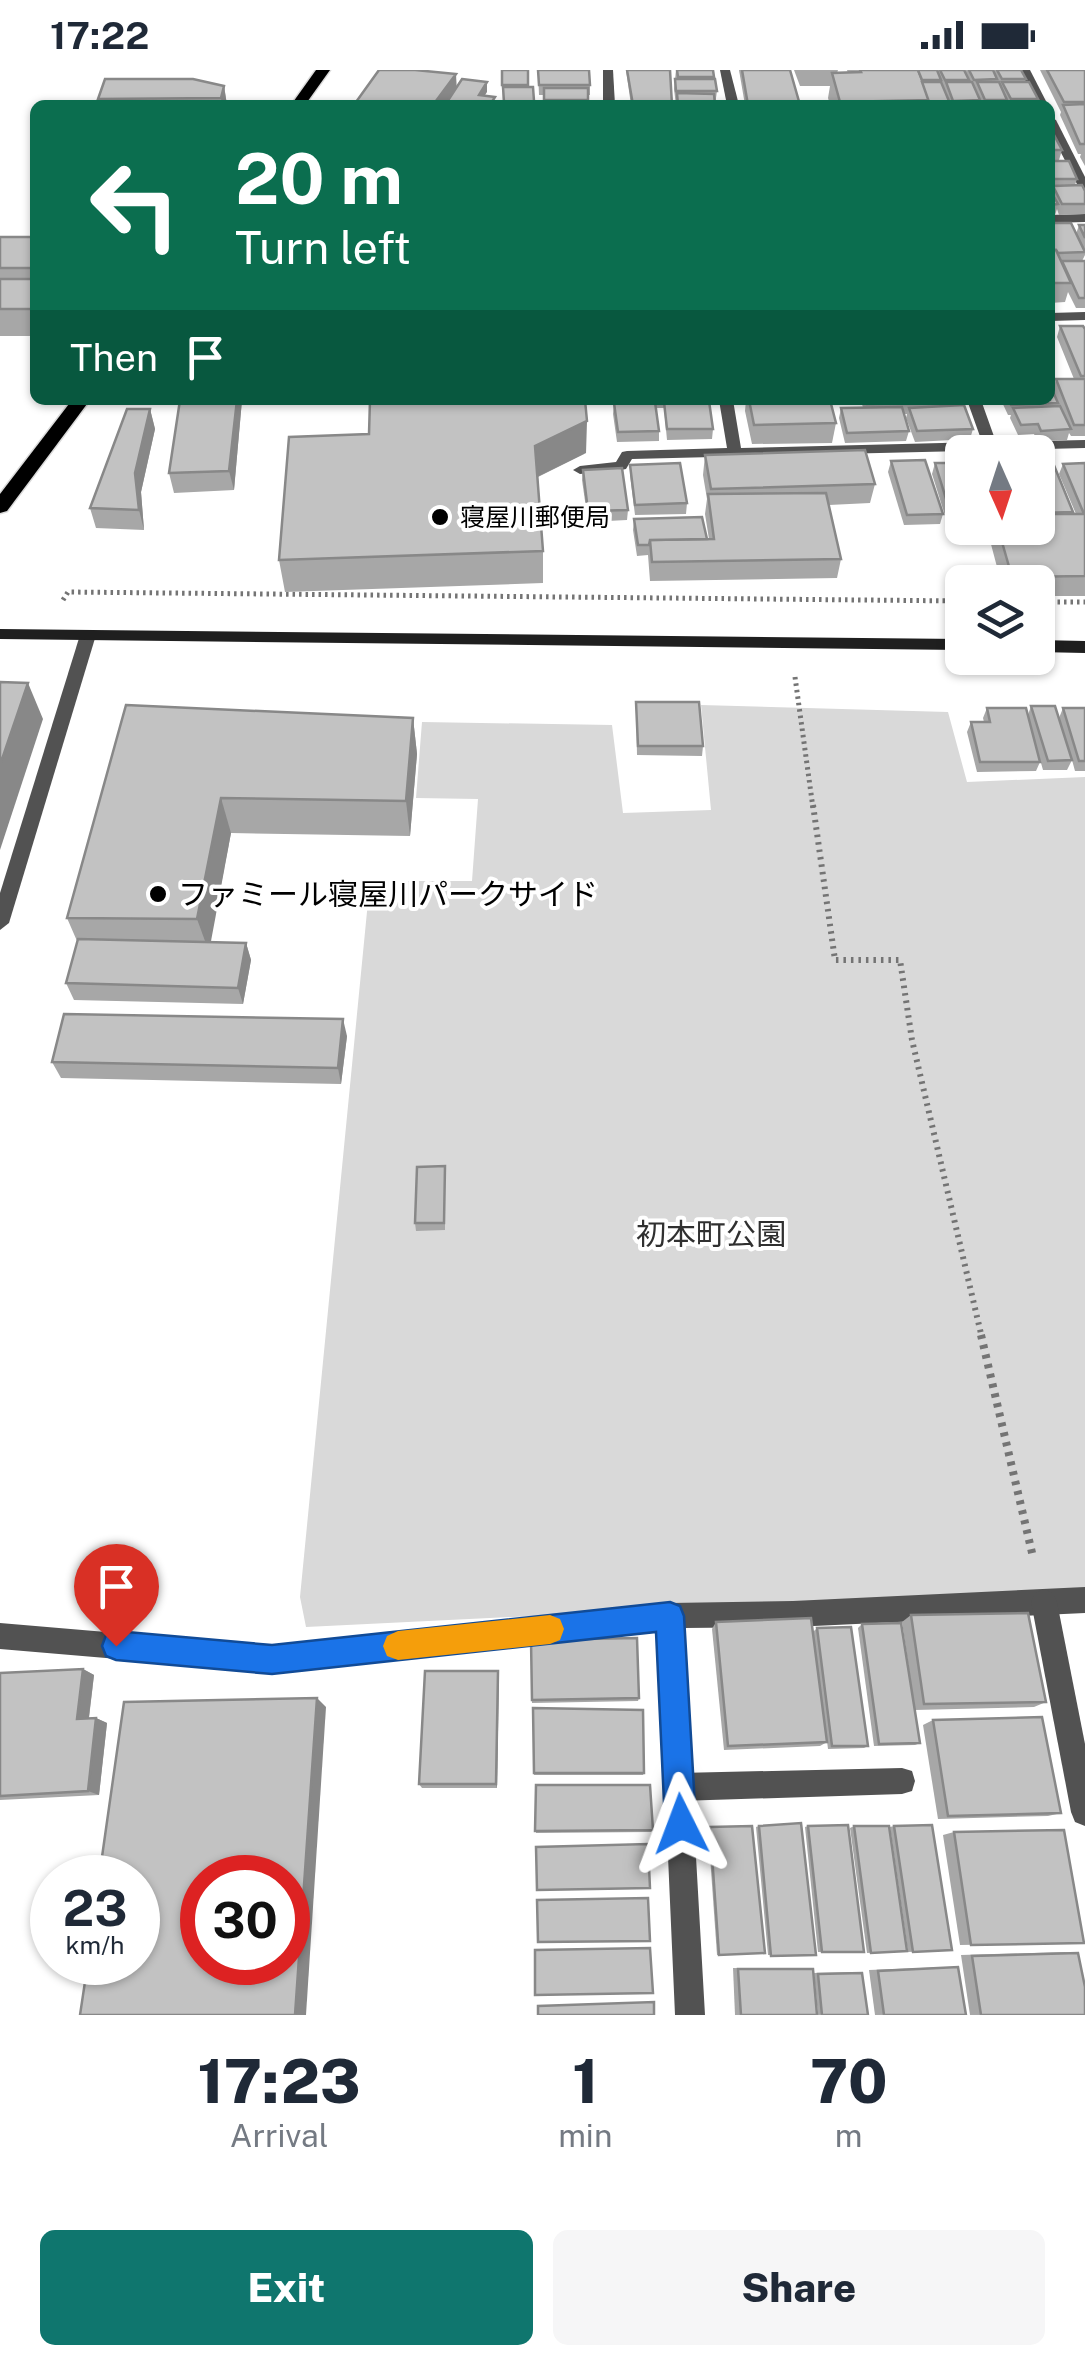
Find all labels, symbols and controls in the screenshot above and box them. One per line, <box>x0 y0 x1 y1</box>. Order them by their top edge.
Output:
text: 17:22 <box>50 13 149 58</box>
text: 20 m <box>235 137 403 220</box>
icon: left <box>70 140 200 270</box>
text: Turn left <box>235 221 411 274</box>
icon: arrive <box>178 330 233 385</box>
text: Then <box>70 335 158 380</box>
north arrow <box>945 435 1055 545</box>
map controls <box>945 435 1055 675</box>
place label: 寝屋川郵便局 <box>460 502 610 532</box>
marker: 寝屋川郵便局 <box>429 506 451 528</box>
button: layers <box>945 565 1055 675</box>
place label: ファミール寝屋川パークサイド <box>178 876 598 912</box>
marker: ファミール寝屋川パークサイド <box>147 883 169 905</box>
park label: 初本町公園 <box>636 1216 786 1252</box>
pin <box>74 1544 159 1647</box>
icon: arrive <box>89 1559 144 1614</box>
position arrow <box>629 1772 733 1876</box>
speed limit sign: 30 <box>180 1855 310 1985</box>
text: 23 <box>62 1878 128 1937</box>
text: km/h <box>66 1930 124 1960</box>
text: 17:23 <box>198 2046 361 2117</box>
text: 1 <box>572 2046 598 2117</box>
text: 70 <box>810 2046 888 2117</box>
text: Arrival <box>230 2117 328 2154</box>
text: min <box>558 2117 612 2154</box>
text: m <box>835 2117 863 2154</box>
button: Exit <box>40 2230 533 2345</box>
button: Share <box>553 2230 1045 2345</box>

